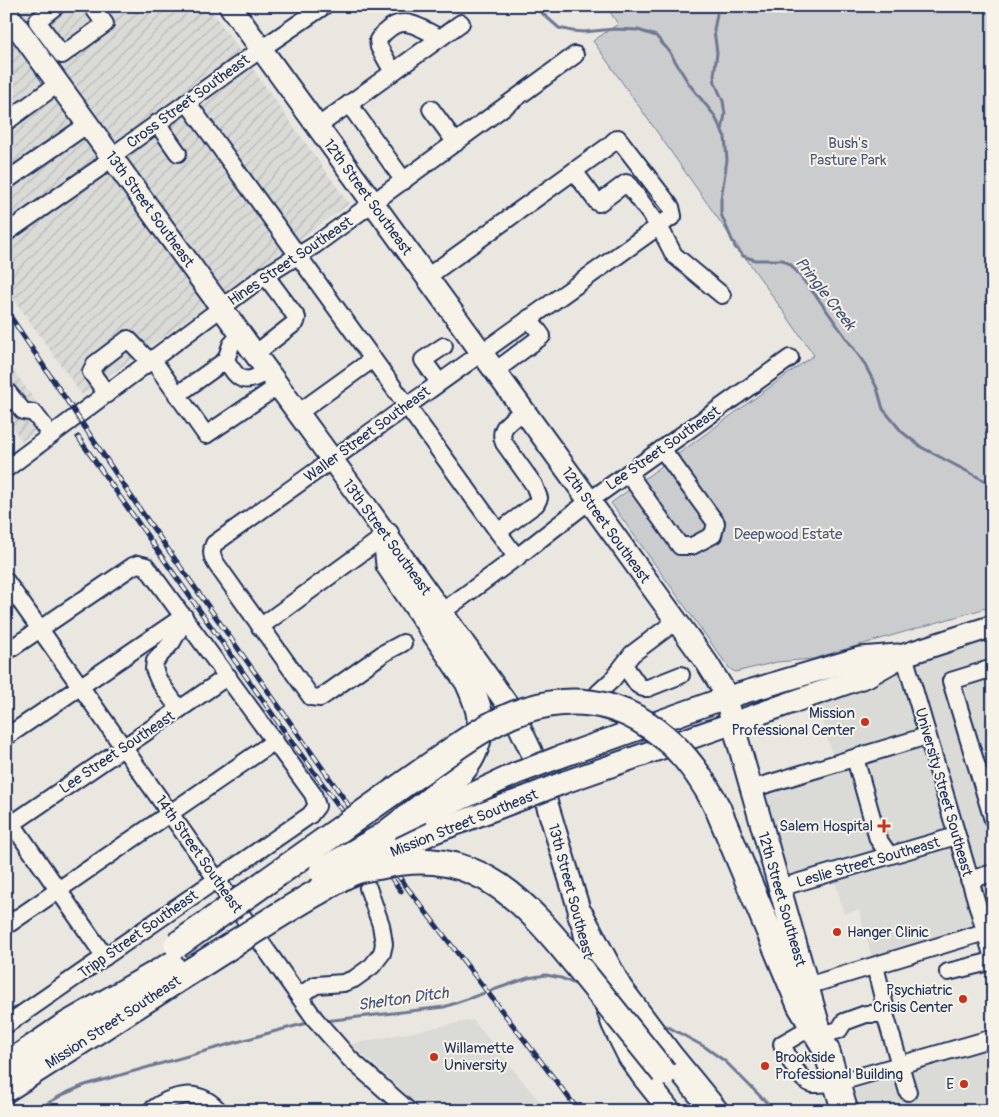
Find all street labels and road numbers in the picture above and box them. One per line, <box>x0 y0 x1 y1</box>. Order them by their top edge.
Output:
street label: Cross Street Southeast <box>123 50 254 152</box>
street label: 12th Street Southeast <box>319 135 417 260</box>
street label: 13th Street Southeast <box>101 147 199 272</box>
street label: Hines Street Southeast <box>224 212 357 310</box>
street label: Waller Street Southeast <box>300 382 435 487</box>
street label: Lee Street Southeast <box>603 401 725 495</box>
street label: 12th Street Southeast <box>557 463 655 588</box>
street label: 13th Street Southeast <box>338 475 436 600</box>
street label: Lee Street Southeast <box>56 706 179 798</box>
street label: University Street Southeast <box>910 706 977 880</box>
street label: Mission Street Southeast <box>388 785 542 862</box>
street label: 14th Street Southeast <box>151 792 247 918</box>
street label: 13th Street Southeast <box>543 822 598 962</box>
street label: 12th Street Southeast <box>753 830 810 970</box>
street label: Leslie Street Southeast <box>794 833 943 892</box>
street label: Tripp Street Southeast <box>75 885 203 983</box>
street label: Mission Street Southeast <box>42 971 185 1073</box>

